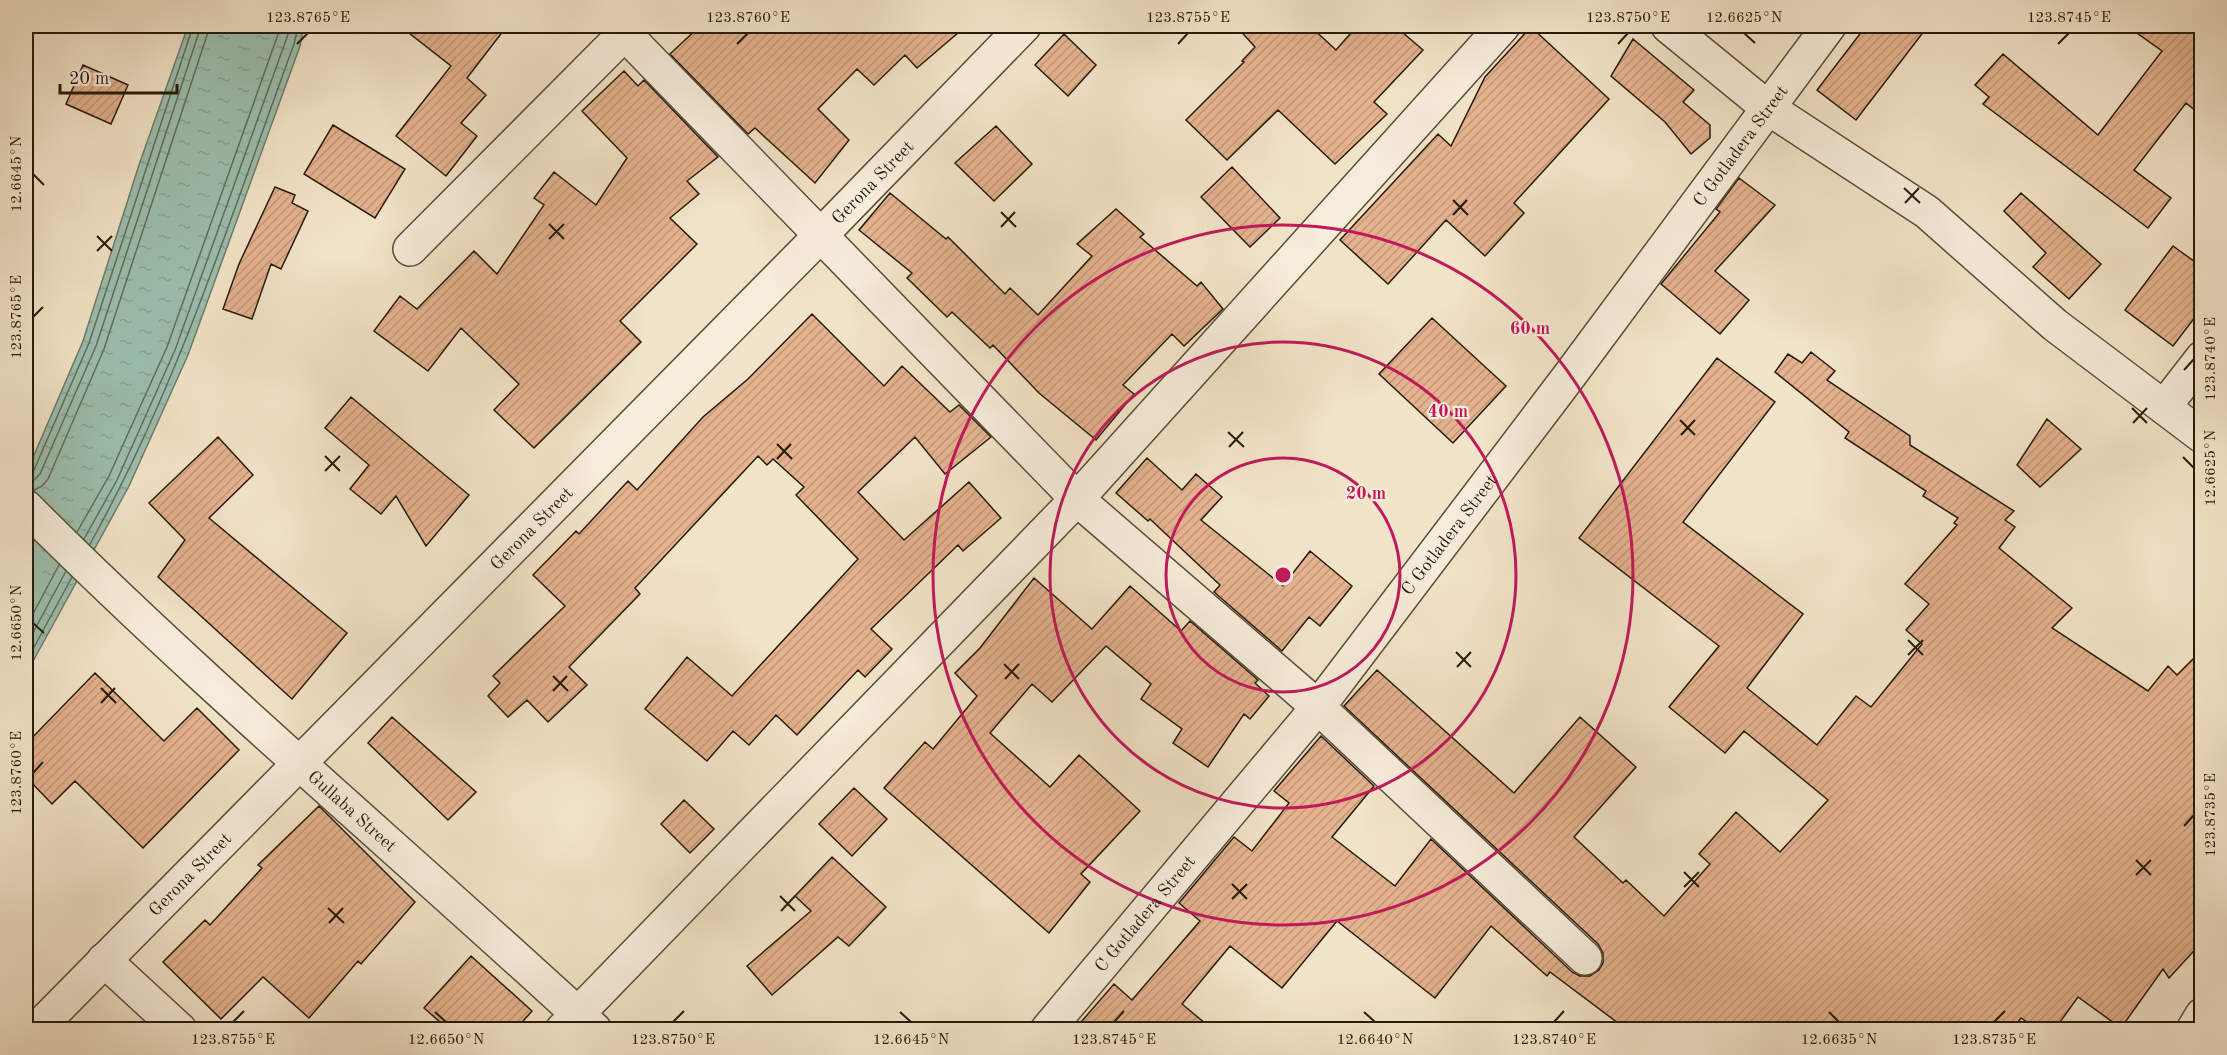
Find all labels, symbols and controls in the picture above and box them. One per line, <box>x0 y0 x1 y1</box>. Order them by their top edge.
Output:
text: 123.8765°E <box>266 11 350 26</box>
text: 123.8760°E <box>706 11 790 26</box>
text: 123.8755°E <box>1146 11 1230 26</box>
text: 123.8750°E <box>1586 11 1670 26</box>
text: 12.6625°N <box>1706 11 1783 26</box>
text: 123.8745°E <box>2027 11 2111 26</box>
scale bar <box>60 57 177 95</box>
text: 20 m <box>69 70 109 88</box>
street label: C Gotladera Street <box>1690 82 1792 210</box>
text: 12.6645°N <box>10 135 25 212</box>
street label: Gerona Street <box>829 137 918 228</box>
text: 123.8765°E <box>10 275 25 359</box>
text: 123.8740°E <box>2204 317 2219 401</box>
text: 60 m <box>1510 320 1550 338</box>
text: 40 m <box>1428 403 1468 421</box>
text: 12.6625°N <box>2204 429 2219 506</box>
street label: C Gotladera Street <box>1398 472 1501 599</box>
street label: Gerona Street <box>487 484 577 574</box>
text: 20 m <box>1346 485 1386 503</box>
centre of rings <box>1273 565 1293 585</box>
text: 12.6650°N <box>10 584 25 661</box>
text: 123.8760°E <box>10 731 25 815</box>
street label: Gullaba Street <box>304 768 399 856</box>
text: 123.8735°E <box>2204 773 2219 857</box>
street label: Gerona Street <box>146 830 235 920</box>
street label: C Gotladera Street <box>1092 853 1199 976</box>
text: 123.8755°E <box>191 1033 275 1048</box>
text: 12.6650°N <box>408 1033 485 1048</box>
text: 123.8750°E <box>631 1033 715 1048</box>
text: 12.6645°N <box>873 1033 950 1048</box>
text: 123.8745°E <box>1072 1033 1156 1048</box>
text: 12.6640°N <box>1337 1033 1414 1048</box>
text: 123.8740°E <box>1512 1033 1596 1048</box>
text: 12.6635°N <box>1801 1033 1878 1048</box>
text: 123.8735°E <box>1952 1033 2036 1048</box>

